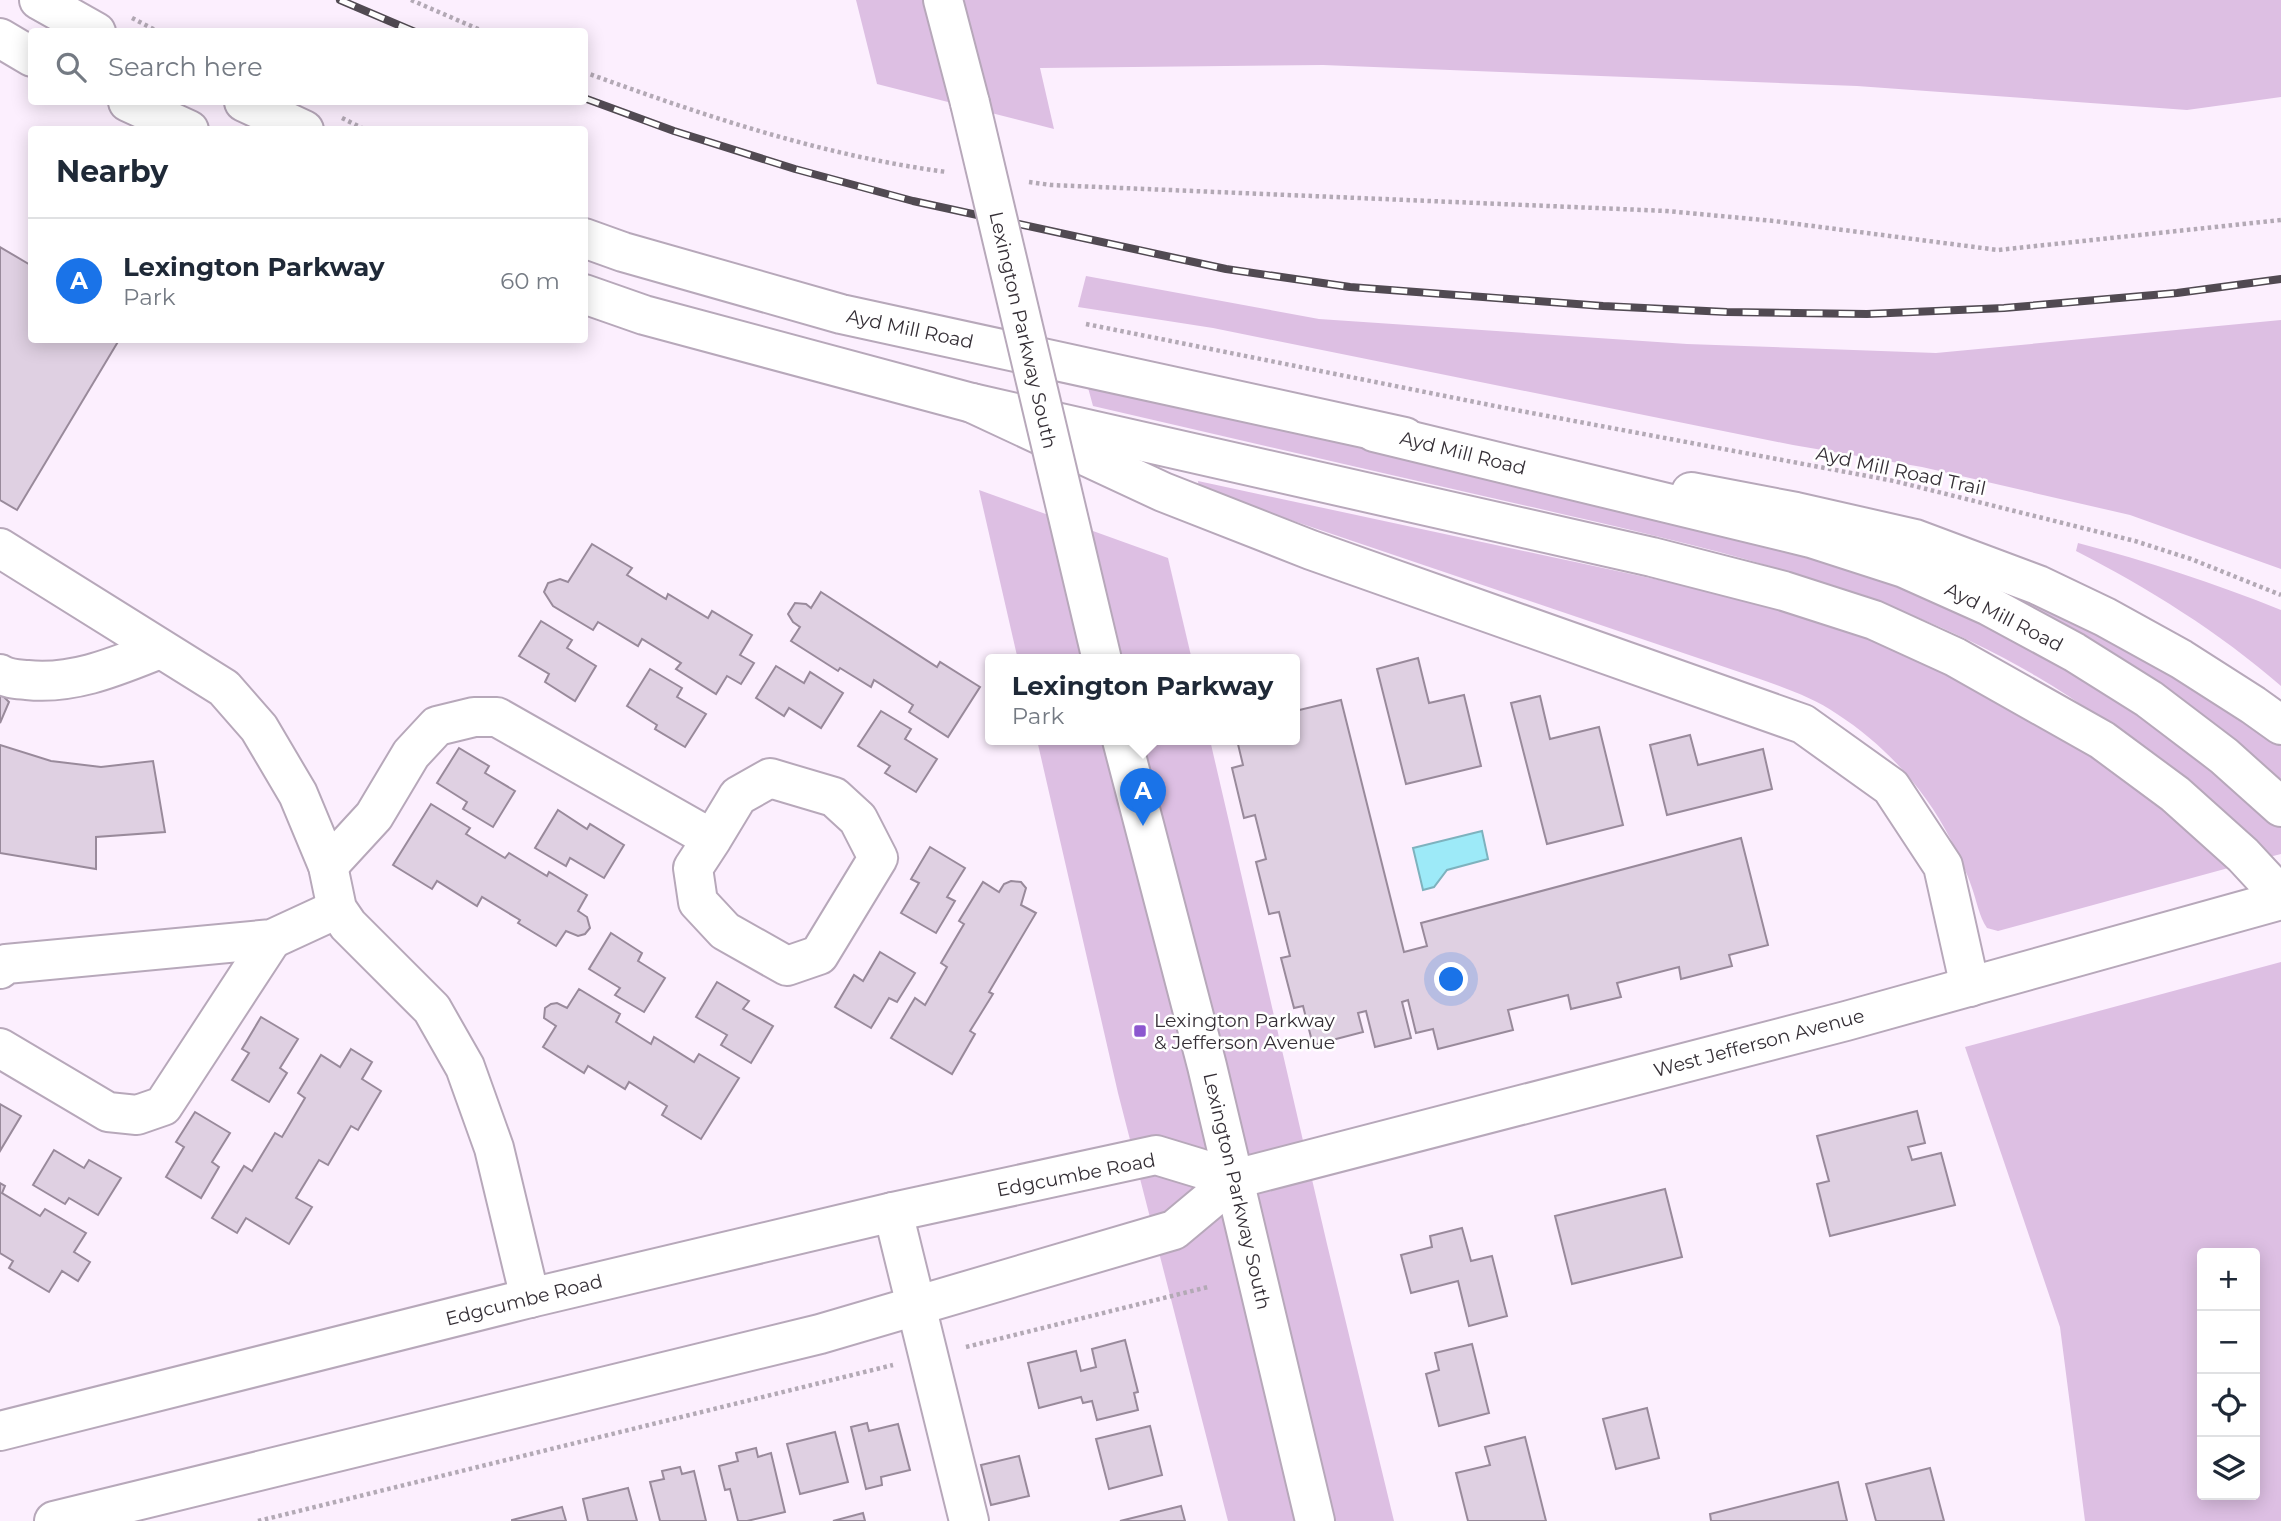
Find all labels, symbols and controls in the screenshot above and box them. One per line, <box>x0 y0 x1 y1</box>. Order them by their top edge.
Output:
search box <box>28 28 588 105</box>
icon: search <box>52 48 90 86</box>
text: Search here <box>108 51 263 83</box>
text: Nearby <box>56 153 168 190</box>
street label: Lexington Parkway South <box>984 209 1062 451</box>
text: Lexington Parkway <box>123 251 385 283</box>
text: A <box>70 267 88 295</box>
text: 60 m <box>500 267 560 295</box>
text: Park <box>123 283 176 311</box>
street label: Ayd Mill Road <box>844 304 976 354</box>
street label: Ayd Mill Road <box>1398 426 1528 480</box>
street label: Ayd Mill Road Trail <box>1814 442 1988 500</box>
street label: Ayd Mill Road <box>1941 577 2067 657</box>
popup <box>985 654 1300 745</box>
text: Lexington Parkway <box>1012 670 1273 702</box>
text: Park <box>1012 702 1064 730</box>
pin: A <box>1120 768 1166 826</box>
your location <box>1434 962 1468 996</box>
street label: West Jefferson Avenue <box>1651 1004 1867 1082</box>
place label: Lexington Parkway & Jefferson Avenue <box>1154 1009 1335 1054</box>
marker: Lexington Parkway & Jefferson Avenue <box>1132 1023 1148 1039</box>
street label: Lexington Parkway South <box>1198 1070 1276 1312</box>
street label: Edgcumbe Road <box>995 1148 1157 1202</box>
map controls <box>2197 1248 2260 1500</box>
button: + <box>2197 1248 2260 1311</box>
street label: Edgcumbe Road <box>443 1269 605 1331</box>
button: − <box>2197 1311 2260 1374</box>
button: locate <box>2197 1374 2260 1437</box>
button: layers <box>2197 1437 2260 1500</box>

